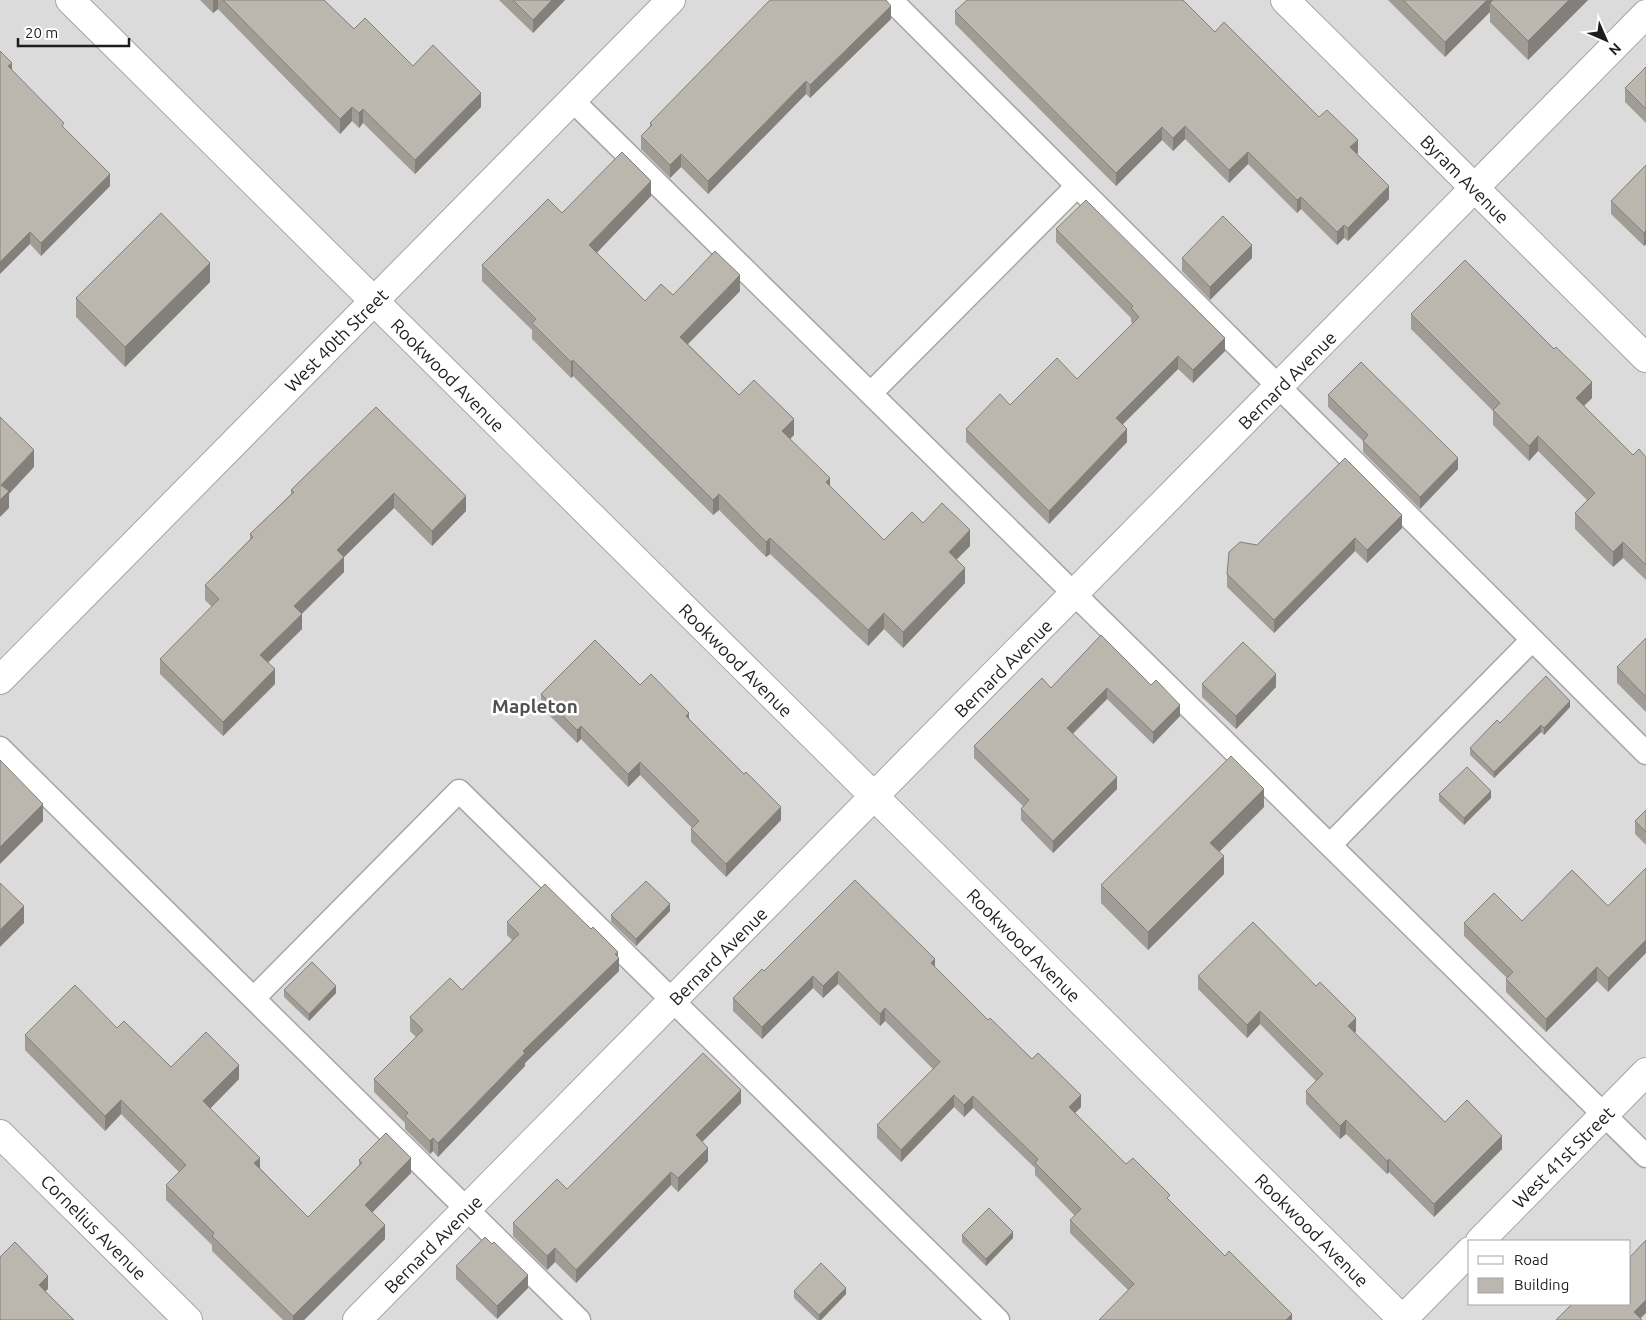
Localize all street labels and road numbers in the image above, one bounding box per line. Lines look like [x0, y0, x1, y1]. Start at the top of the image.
street label: Byram Avenue [1417, 131, 1513, 227]
street label: West 40th Street [280, 284, 392, 396]
street label: Rookwood Avenue [387, 314, 509, 436]
street label: Bernard Avenue [1234, 327, 1340, 433]
street label: Rookwood Avenue [675, 599, 797, 721]
street label: Bernard Avenue [950, 615, 1056, 721]
street label: Rookwood Avenue [963, 884, 1085, 1006]
street label: Bernard Avenue [665, 903, 771, 1009]
street label: West 41st Street [1508, 1102, 1618, 1212]
street label: Rookwood Avenue [1251, 1169, 1373, 1291]
street label: Cornelius Avenue [37, 1170, 151, 1284]
street label: Bernard Avenue [380, 1191, 486, 1297]

